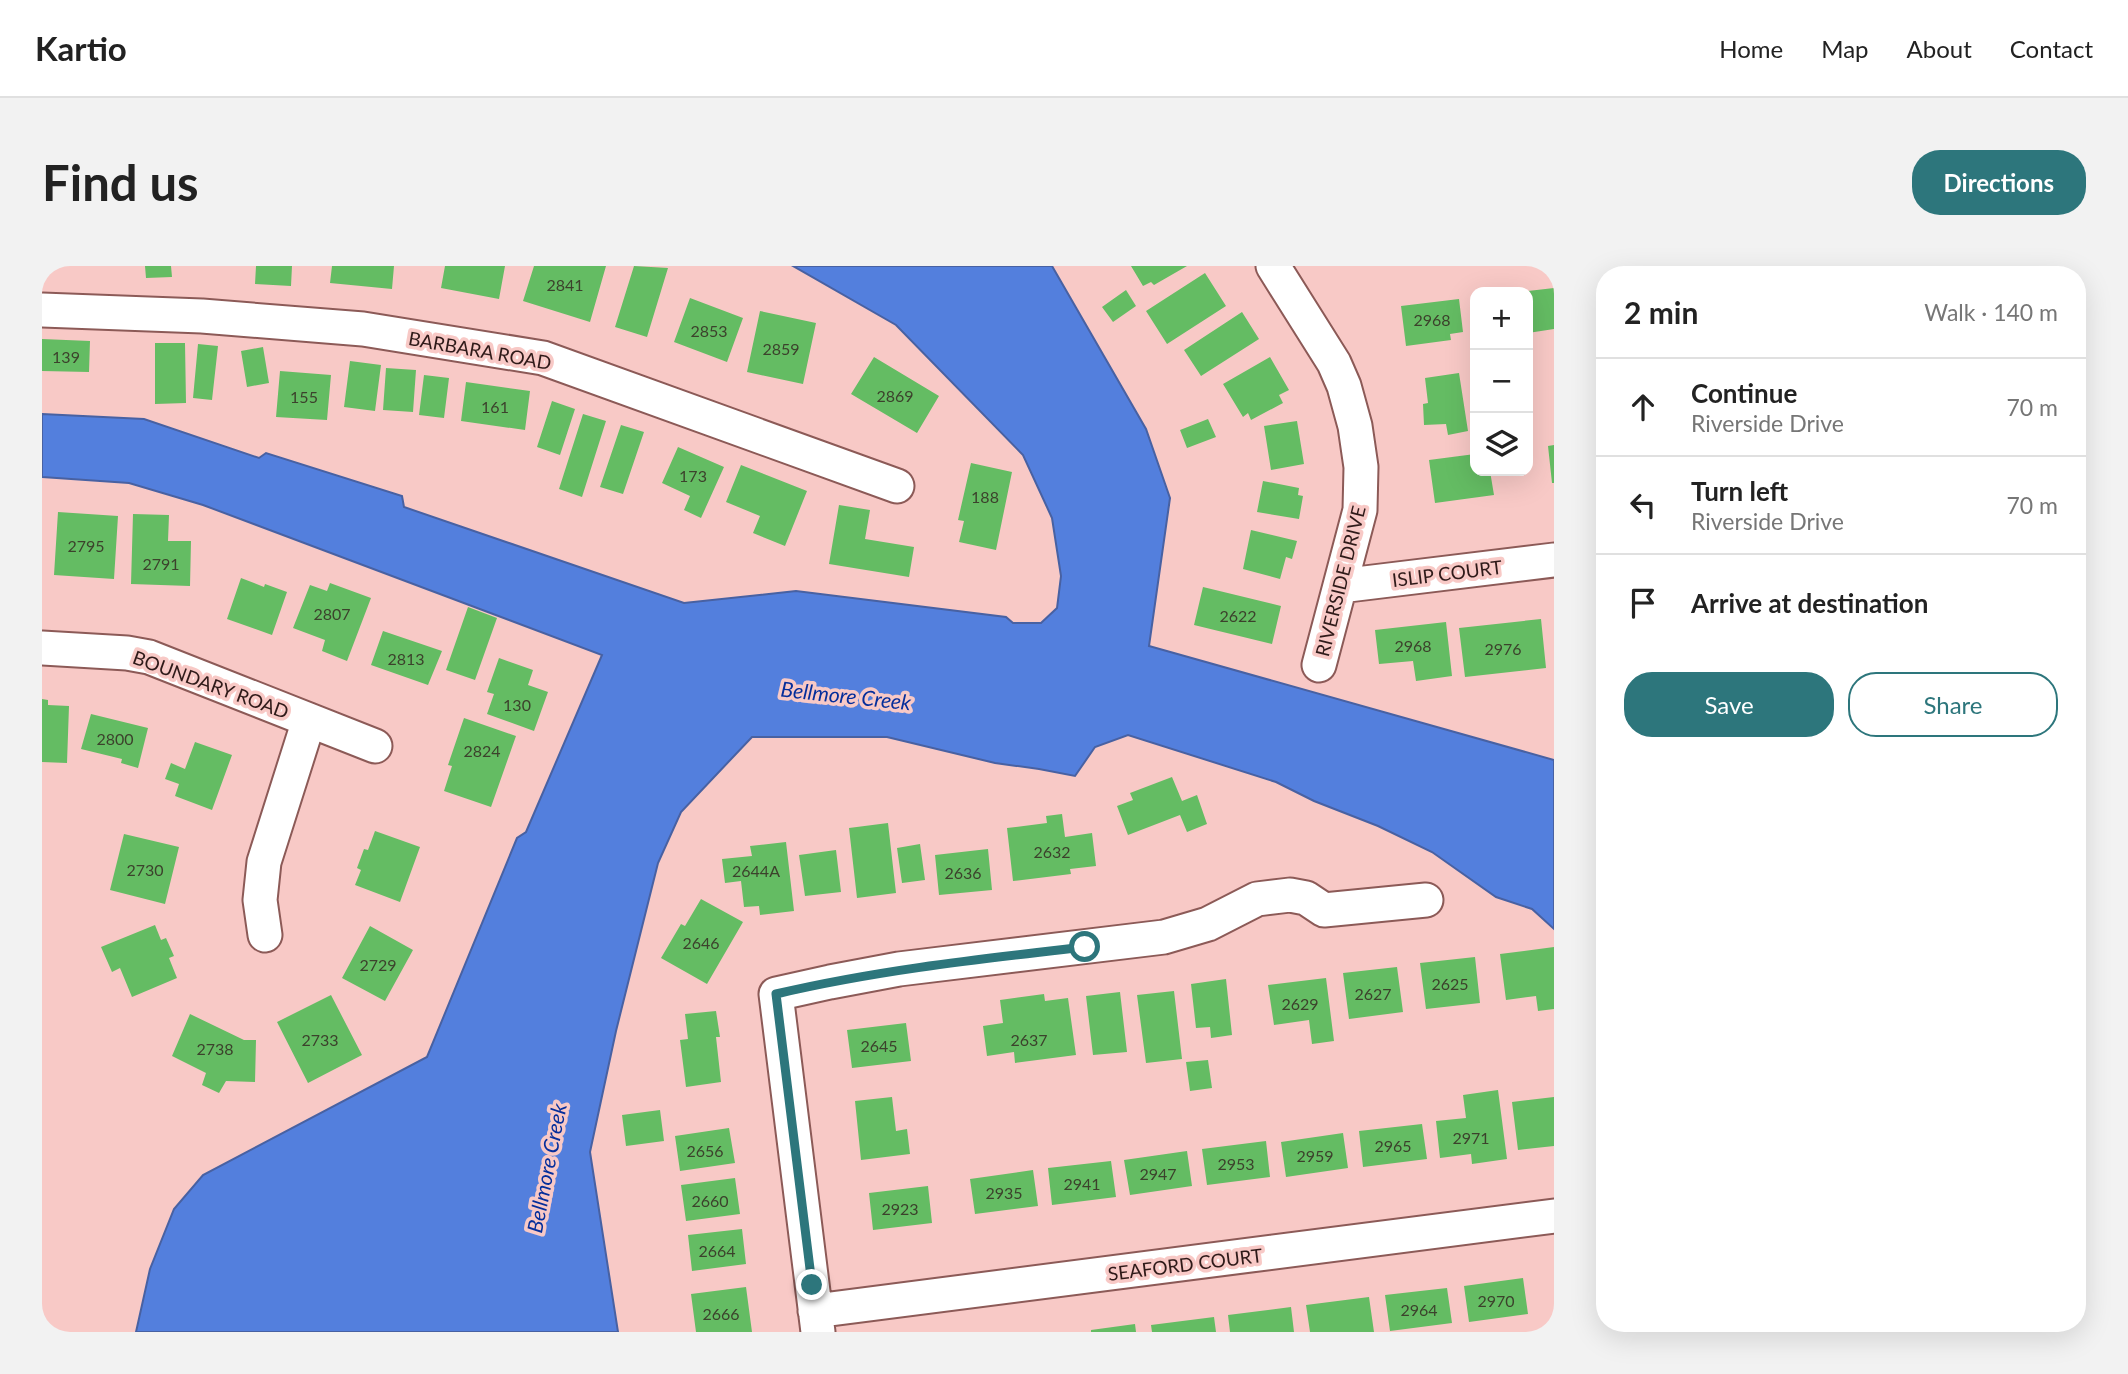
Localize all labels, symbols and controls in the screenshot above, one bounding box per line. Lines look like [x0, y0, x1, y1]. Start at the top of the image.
text: Kartio [35, 28, 127, 68]
text: Home [1719, 34, 1783, 63]
text: Map [1821, 34, 1869, 63]
text: About [1907, 34, 1972, 63]
text: Contact [2010, 34, 2093, 63]
button: Directions [1912, 150, 2086, 215]
text: Find us [42, 153, 199, 211]
house number: 2841 [546, 275, 584, 294]
map controls [1470, 287, 1533, 476]
button: + [1470, 287, 1533, 350]
text: 2 min [1624, 294, 1698, 330]
text: Walk · 140 m [1924, 298, 2058, 326]
house number: 2968 [1413, 310, 1451, 329]
house number: 2853 [690, 321, 728, 340]
street label: BARBARA ROAD [407, 326, 553, 374]
house number: 2859 [762, 339, 800, 358]
house number: 139 [52, 347, 80, 366]
button: − [1470, 350, 1533, 413]
text: Continue [1691, 377, 1797, 409]
house number: 2869 [876, 386, 914, 405]
house number: 155 [290, 387, 318, 406]
icon: ahead [1624, 388, 1662, 426]
text: 70 m [2007, 393, 2058, 421]
house number: 161 [481, 397, 509, 416]
text: Riverside Drive [1691, 409, 1844, 437]
button: layers [1470, 413, 1533, 476]
house number: 173 [679, 466, 707, 485]
text: Turn left [1691, 475, 1788, 507]
icon: left [1624, 486, 1662, 524]
house number: 188 [971, 487, 999, 506]
text: 70 m [2007, 491, 2058, 519]
street label: RIVERSIDE DRIVE [1310, 503, 1370, 659]
text: Riverside Drive [1691, 507, 1844, 535]
house number: 2795 [67, 536, 105, 555]
house number: 2791 [142, 554, 180, 573]
street label: ISLIP COURT [1391, 555, 1503, 591]
icon: arrive [1624, 584, 1662, 622]
text: Arrive at destination [1691, 587, 1928, 619]
house number: 2807 [313, 604, 351, 623]
house number: 2622 [1219, 606, 1257, 625]
house number: 2968 [1394, 636, 1432, 655]
house number: 2976 [1484, 639, 1522, 658]
street label: BOUNDARY ROAD [130, 645, 292, 723]
house number: 2813 [387, 649, 425, 668]
button: Save [1624, 672, 1834, 737]
button: Share [1848, 672, 2058, 737]
water label: Bellmore Creek [780, 676, 913, 714]
house number: 130 [503, 695, 531, 714]
house number: 2800 [96, 729, 134, 748]
house number: 2824 [463, 741, 501, 760]
house number: 2632 [1033, 842, 1071, 861]
house number: 2730 [126, 860, 164, 879]
house number: 2644A [732, 861, 780, 880]
house number: 2636 [944, 863, 982, 882]
route start [1069, 931, 1100, 962]
house number: 2646 [682, 933, 720, 952]
house number: 2729 [359, 955, 397, 974]
house number: 2625 [1431, 974, 1469, 993]
house number: 2627 [1354, 984, 1392, 1003]
house number: 2629 [1281, 994, 1319, 1013]
house number: 2733 [301, 1030, 339, 1049]
house number: 2637 [1010, 1030, 1048, 1049]
house number: 2645 [860, 1036, 898, 1055]
house number: 2738 [196, 1039, 234, 1058]
water label: Bellmore Creek [521, 1100, 571, 1235]
house number: 2971 [1452, 1128, 1490, 1147]
house number: 2965 [1374, 1136, 1412, 1155]
house number: 2656 [686, 1141, 724, 1160]
house number: 2959 [1296, 1146, 1334, 1165]
house number: 2953 [1217, 1154, 1255, 1173]
house number: 2947 [1139, 1164, 1177, 1183]
house number: 2941 [1063, 1174, 1101, 1193]
house number: 2935 [985, 1183, 1023, 1202]
house number: 2660 [691, 1191, 729, 1210]
house number: 2923 [881, 1199, 919, 1218]
house number: 2664 [698, 1241, 736, 1260]
street label: SEAFORD COURT [1106, 1243, 1264, 1285]
route end [796, 1269, 827, 1300]
house number: 2970 [1477, 1291, 1515, 1310]
house number: 2964 [1400, 1300, 1438, 1319]
house number: 2666 [702, 1304, 740, 1323]

